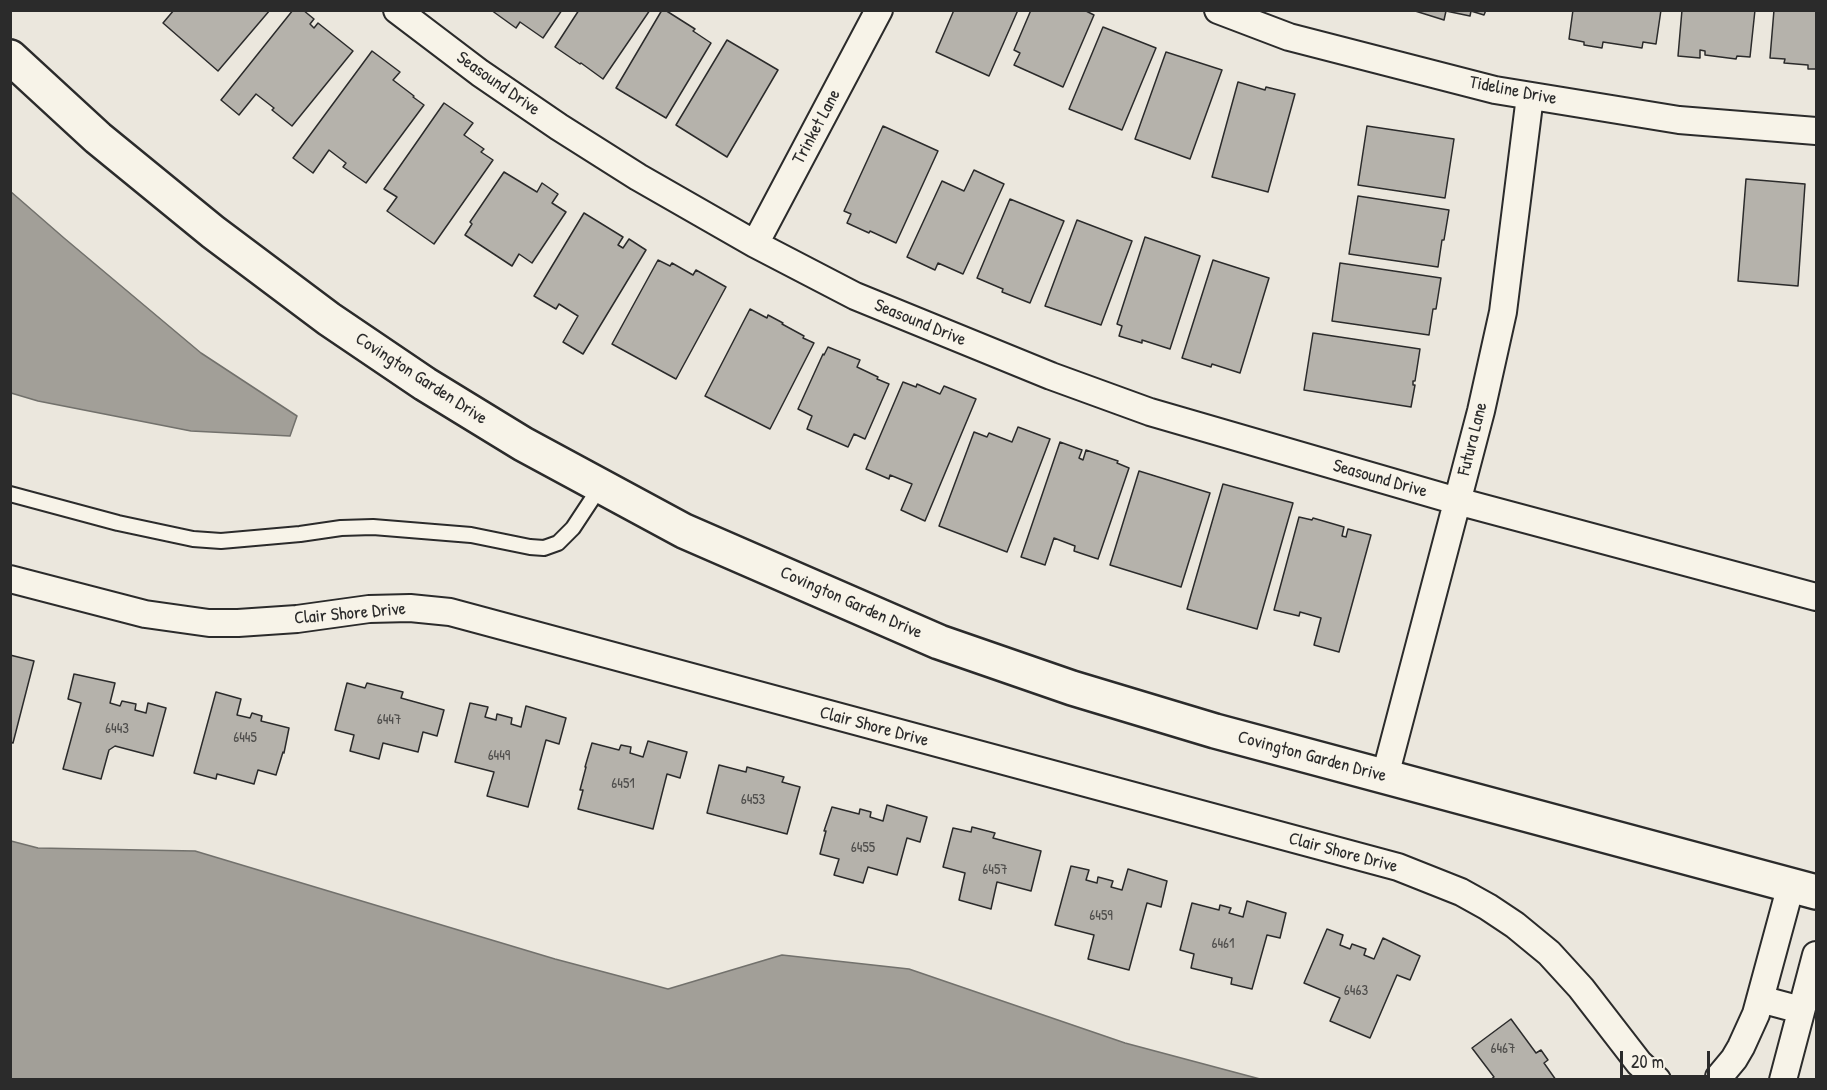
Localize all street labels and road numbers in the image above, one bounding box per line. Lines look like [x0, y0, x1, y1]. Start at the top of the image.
street label: Seasound Drive [452, 47, 544, 121]
street label: Tideline Drive [1467, 72, 1559, 110]
street label: Trinket Lane [788, 86, 846, 168]
street label: Seasound Drive [871, 295, 969, 351]
street label: Covington Garden Drive [351, 328, 491, 430]
street label: Futura Lane [1454, 400, 1492, 478]
street label: Seasound Drive [1330, 455, 1430, 503]
street label: Covington Garden Drive [777, 562, 925, 644]
street label: Clair Shore Drive [293, 598, 407, 630]
street label: Clair Shore Drive [817, 702, 931, 752]
street label: Covington Garden Drive [1235, 727, 1389, 787]
street label: Clair Shore Drive [1286, 828, 1400, 878]

